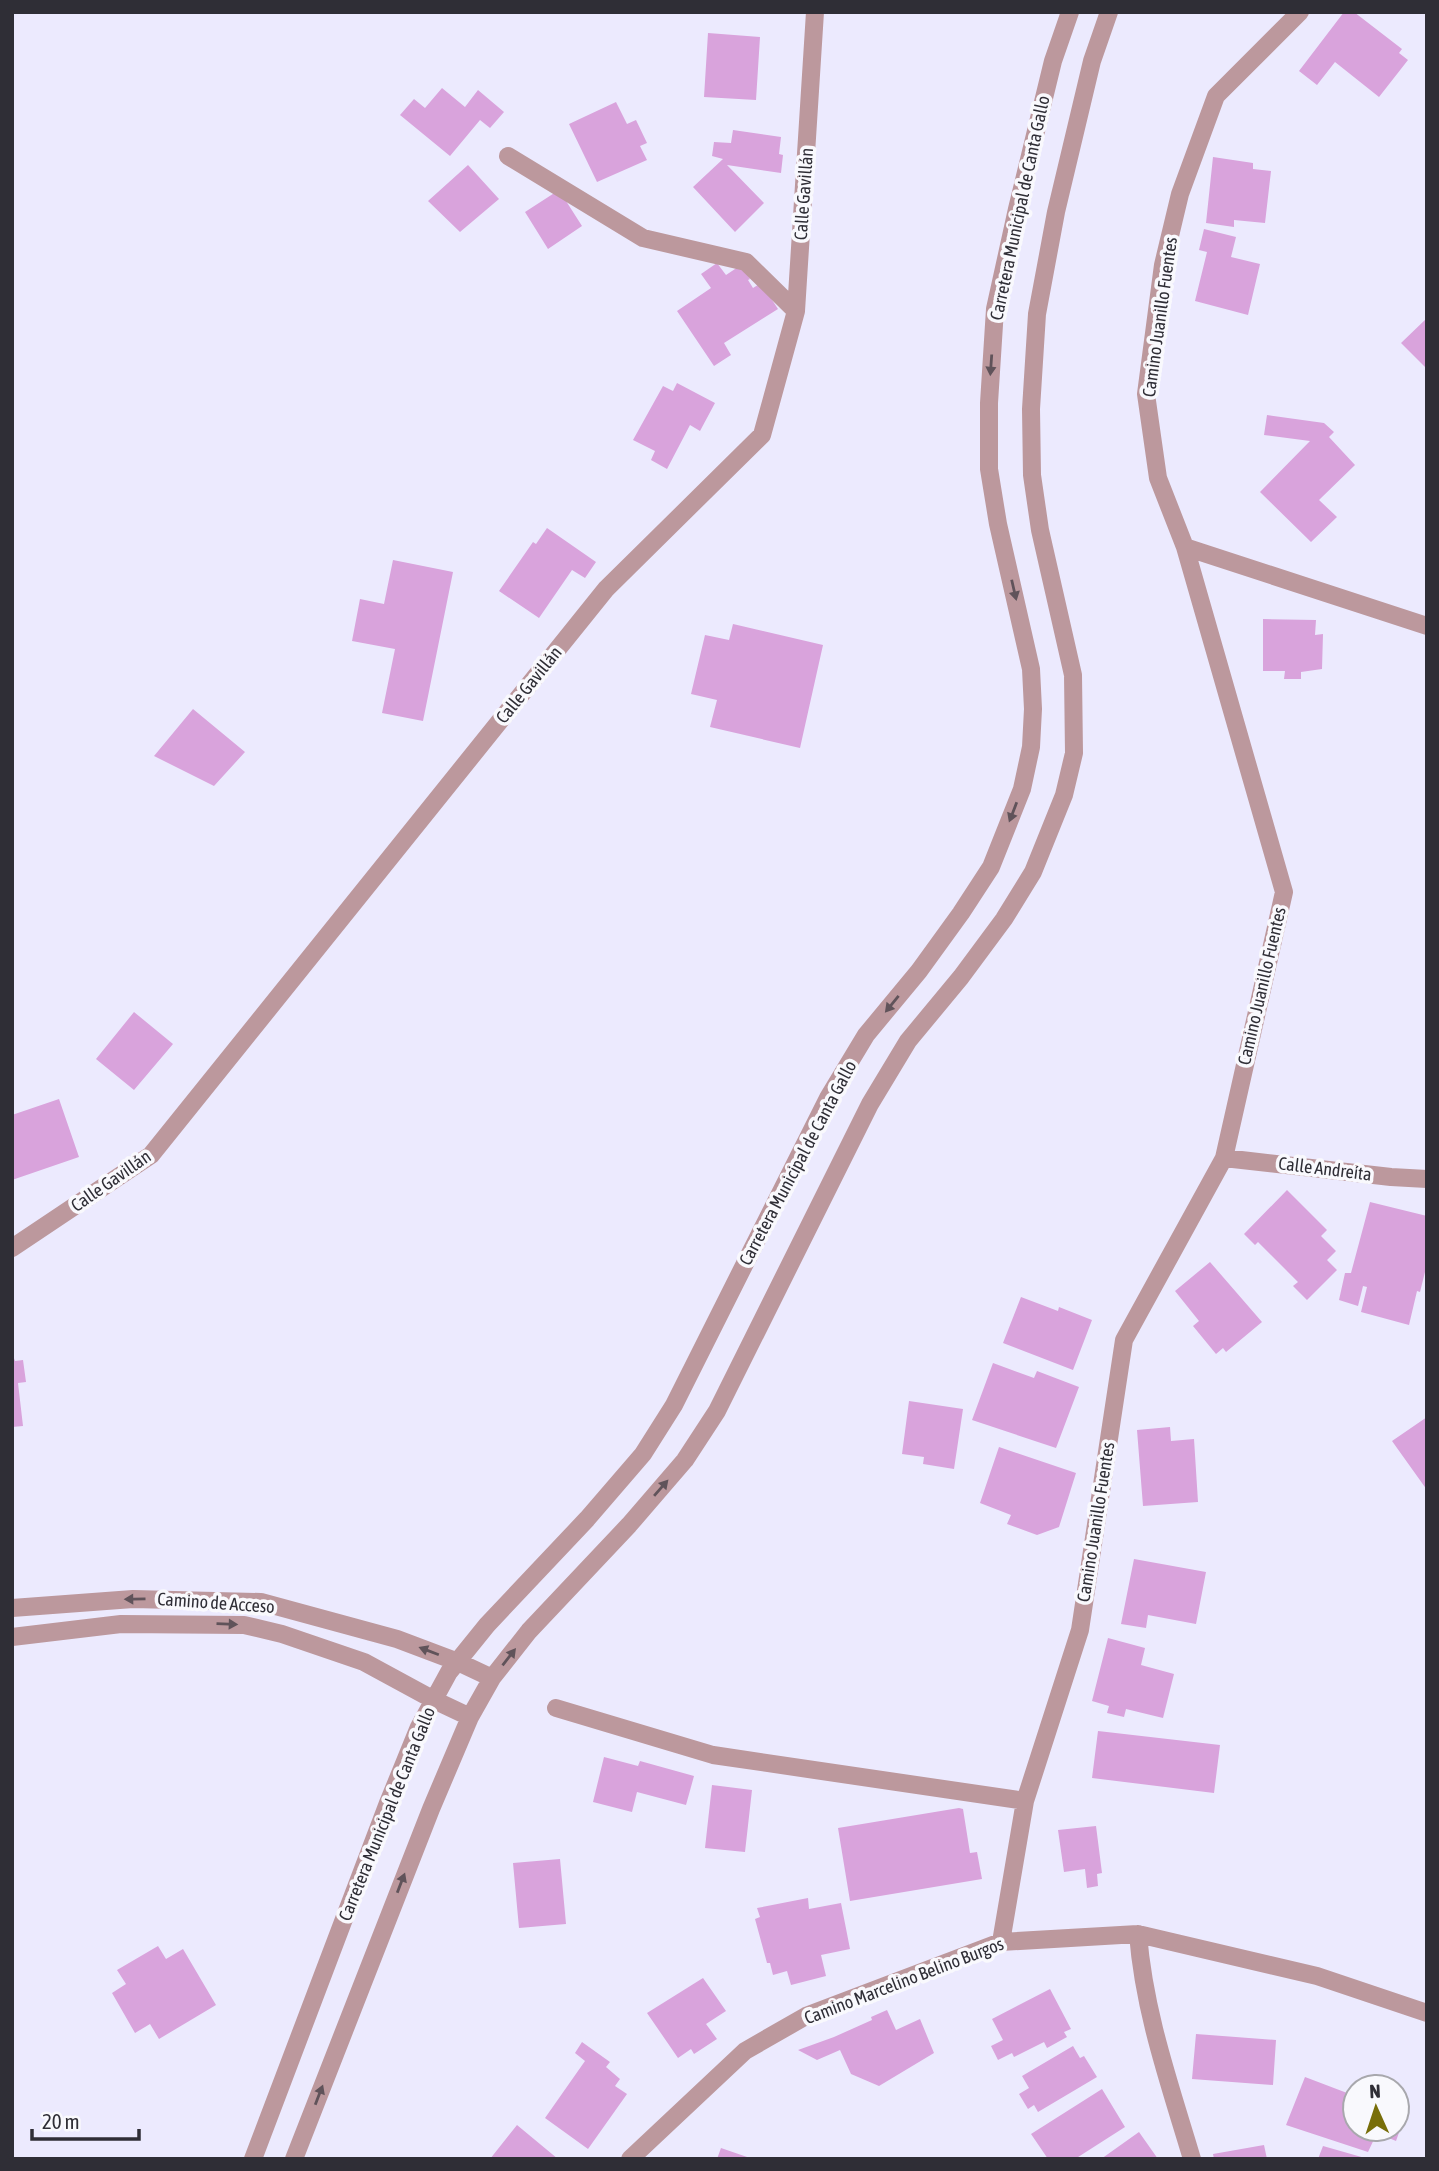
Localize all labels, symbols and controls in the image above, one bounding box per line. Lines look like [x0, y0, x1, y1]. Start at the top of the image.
street label: Carretera Municipal de Canta Gallo [985, 94, 1054, 322]
street label: Calle Gavillán [790, 147, 817, 241]
street label: Camino Juanillo Fuentes [1138, 236, 1181, 398]
one-way arrow [985, 354, 996, 376]
one-way arrow [1009, 579, 1020, 601]
street label: Calle Gavillán [491, 642, 566, 727]
one-way arrow [1008, 802, 1019, 823]
street label: Camino Juanillo Fuentes [1233, 905, 1290, 1067]
one-way arrow [885, 994, 900, 1012]
street label: Carretera Municipal de Canta Gallo [735, 1057, 861, 1269]
street label: Calle Gavillán [67, 1145, 155, 1216]
street label: Calle Andreíta [1277, 1152, 1373, 1185]
street label: Camino Juanillo Fuentes [1073, 1441, 1119, 1603]
one-way arrow [653, 1479, 669, 1497]
street label: Camino de Acceso [157, 1588, 275, 1617]
one-way arrow [124, 1593, 146, 1605]
one-way arrow [216, 1619, 238, 1630]
one-way arrow [419, 1645, 440, 1656]
one-way arrow [501, 1648, 516, 1665]
street label: Carretera Municipal de Canta Gallo [334, 1704, 439, 1924]
one-way arrow [396, 1873, 407, 1894]
street label: Camino Marcelino Belino Burgos [801, 1933, 1006, 2028]
north arrow [1341, 2073, 1411, 2143]
text: N [1369, 2080, 1381, 2102]
one-way arrow [313, 2085, 324, 2106]
scale bar [32, 2098, 138, 2142]
text: 20 m [42, 2109, 80, 2133]

